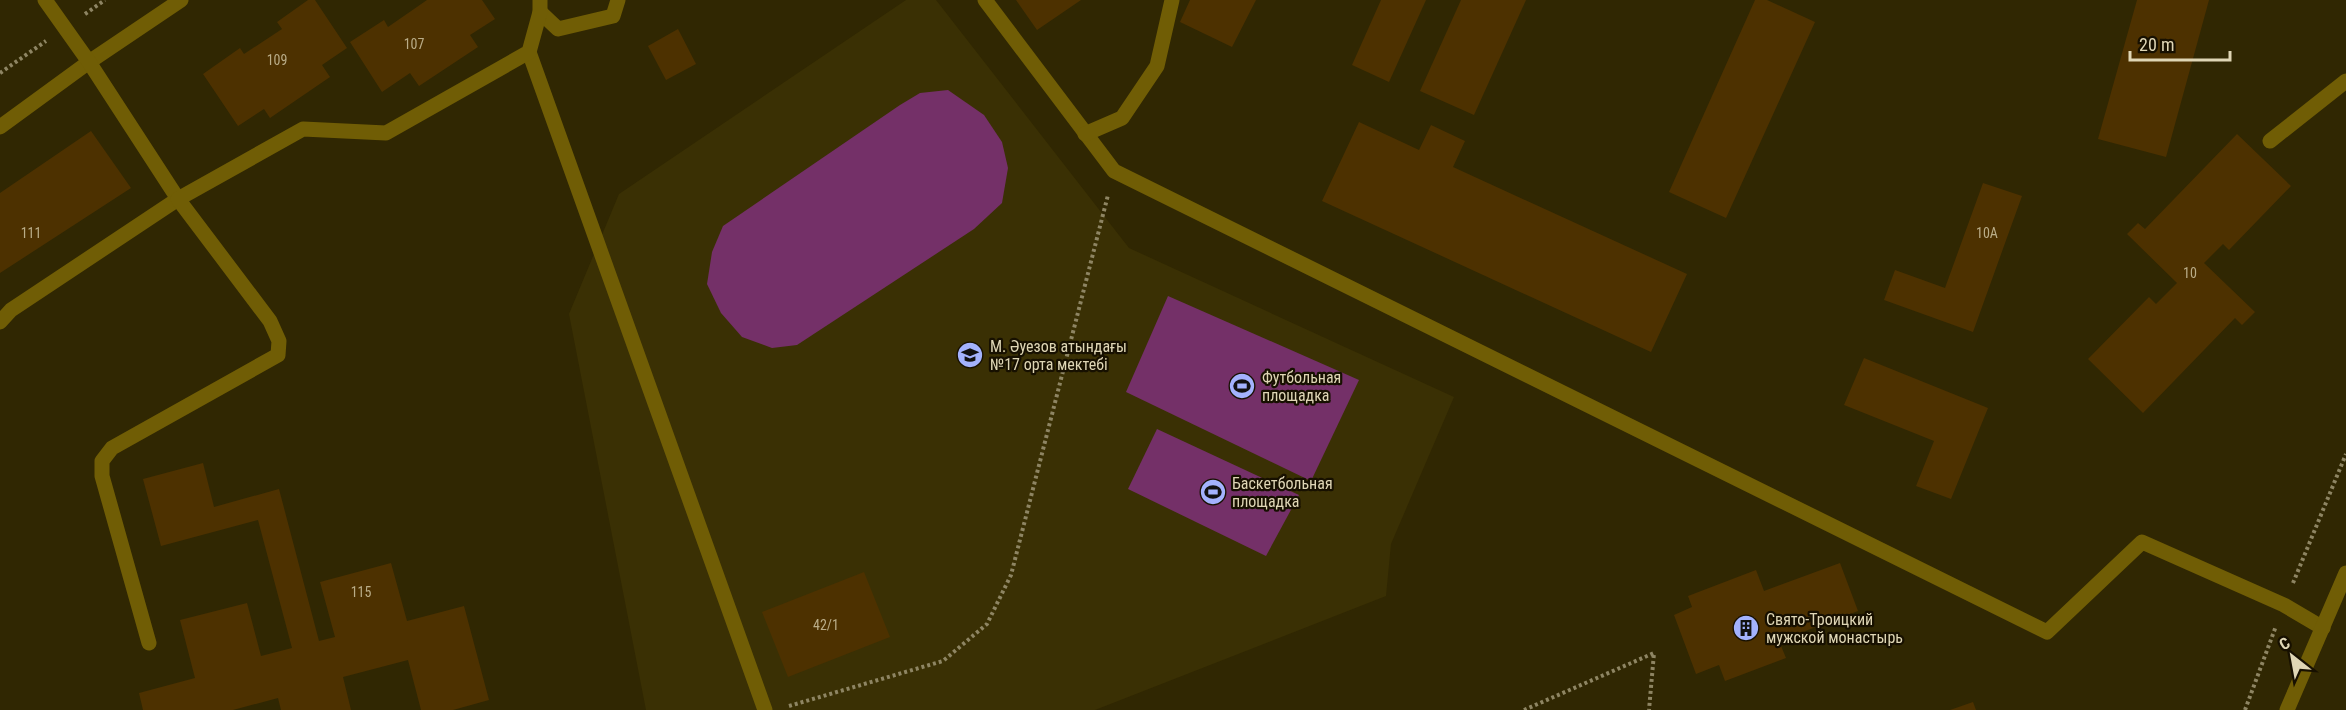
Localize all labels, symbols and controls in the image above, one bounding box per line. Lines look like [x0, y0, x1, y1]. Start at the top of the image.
scale bar [2130, 24, 2230, 62]
text: 20 m [2139, 34, 2174, 55]
house number: 107 [404, 36, 424, 52]
house number: 109 [267, 52, 287, 68]
house number: 111 [21, 225, 41, 241]
house number: 10А [1976, 225, 1998, 241]
house number: 10 [2183, 265, 2197, 281]
place label: М. Әуезов атындағы №17 орта мектебі [990, 337, 1127, 374]
school or university icon: М. Әуезов атындағы №17 орта мектебі [955, 340, 985, 370]
place label: Футбольная площадка [1262, 368, 1341, 405]
sports icon: Футбольная площадка [1227, 371, 1257, 401]
place label: Баскетбольная площадка [1232, 474, 1333, 511]
sports icon: Баскетбольная площадка [1198, 477, 1228, 507]
house number: 115 [351, 584, 371, 600]
place label: Свято-Троицкий мужской монастырь [1766, 610, 1903, 647]
building icon: Свято-Троицкий мужской монастырь [1731, 613, 1761, 643]
house number: 42/1 [813, 617, 839, 633]
north arrow [2262, 626, 2322, 686]
text: С [2276, 633, 2293, 654]

